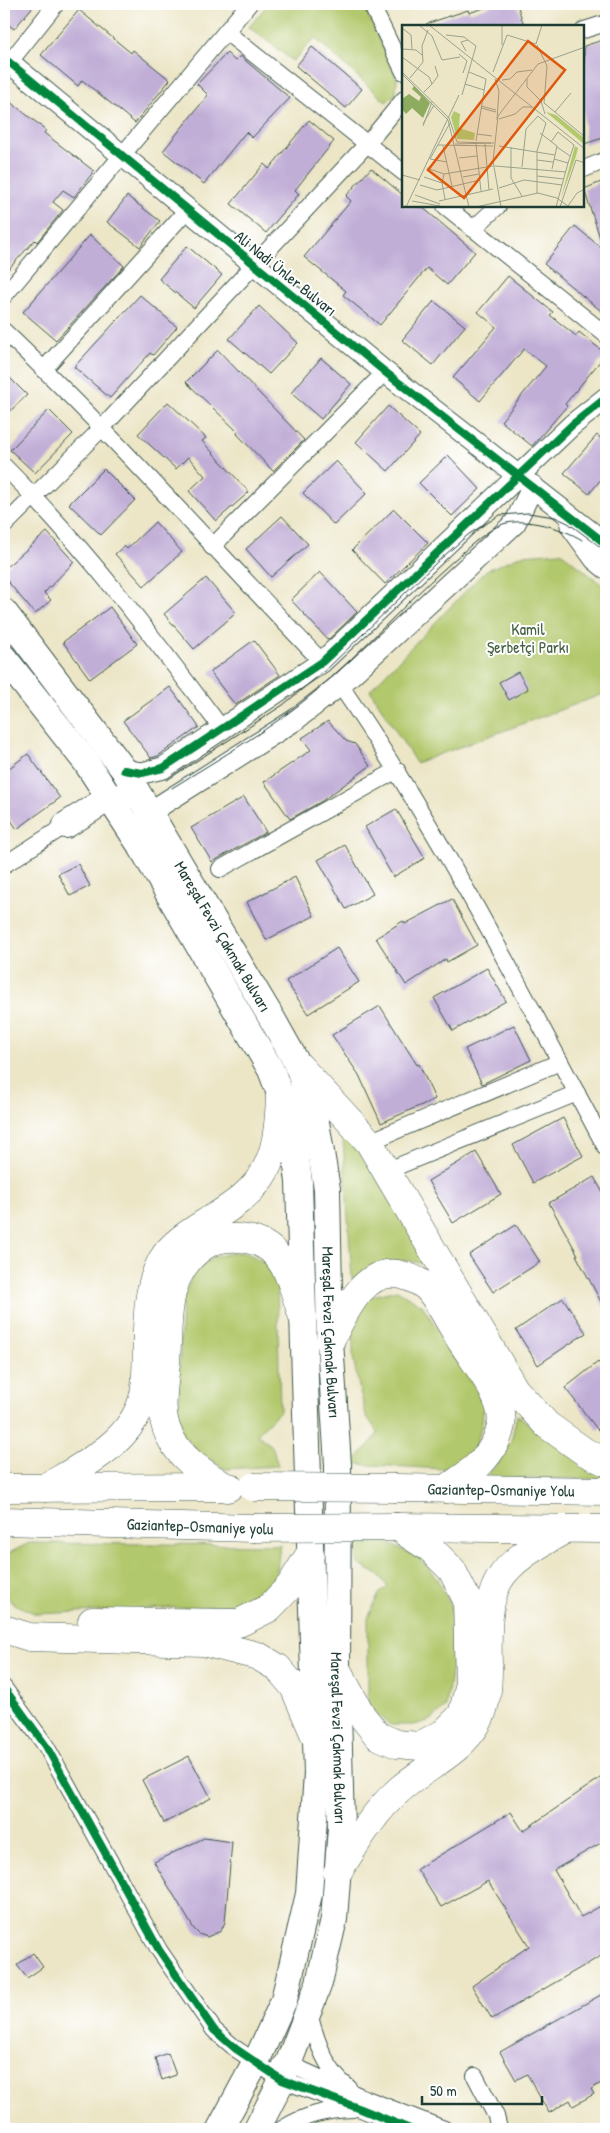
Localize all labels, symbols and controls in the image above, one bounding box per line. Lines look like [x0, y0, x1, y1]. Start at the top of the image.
inset map [402, 25, 585, 208]
street label: Ali Nadi Ünler Bulvarı [230, 225, 342, 321]
park label: Kamil Şerbetçi Parkı [487, 618, 569, 658]
street label: Mareşal Fevzi Çakmak Bulvarı [170, 857, 277, 1016]
street label: Mareşal Fevzi Çakmak Bulvarı [317, 1246, 346, 1419]
street label: Gaziantep-Osmaniye Yolu [427, 1477, 575, 1502]
street label: Gaziantep-Osmaniye yolu [126, 1512, 274, 1540]
street label: Mareşal Fevzi Çakmak Bulvarı [326, 1652, 352, 1824]
scale bar [422, 2073, 542, 2105]
text: 50 m [430, 2080, 457, 2101]

